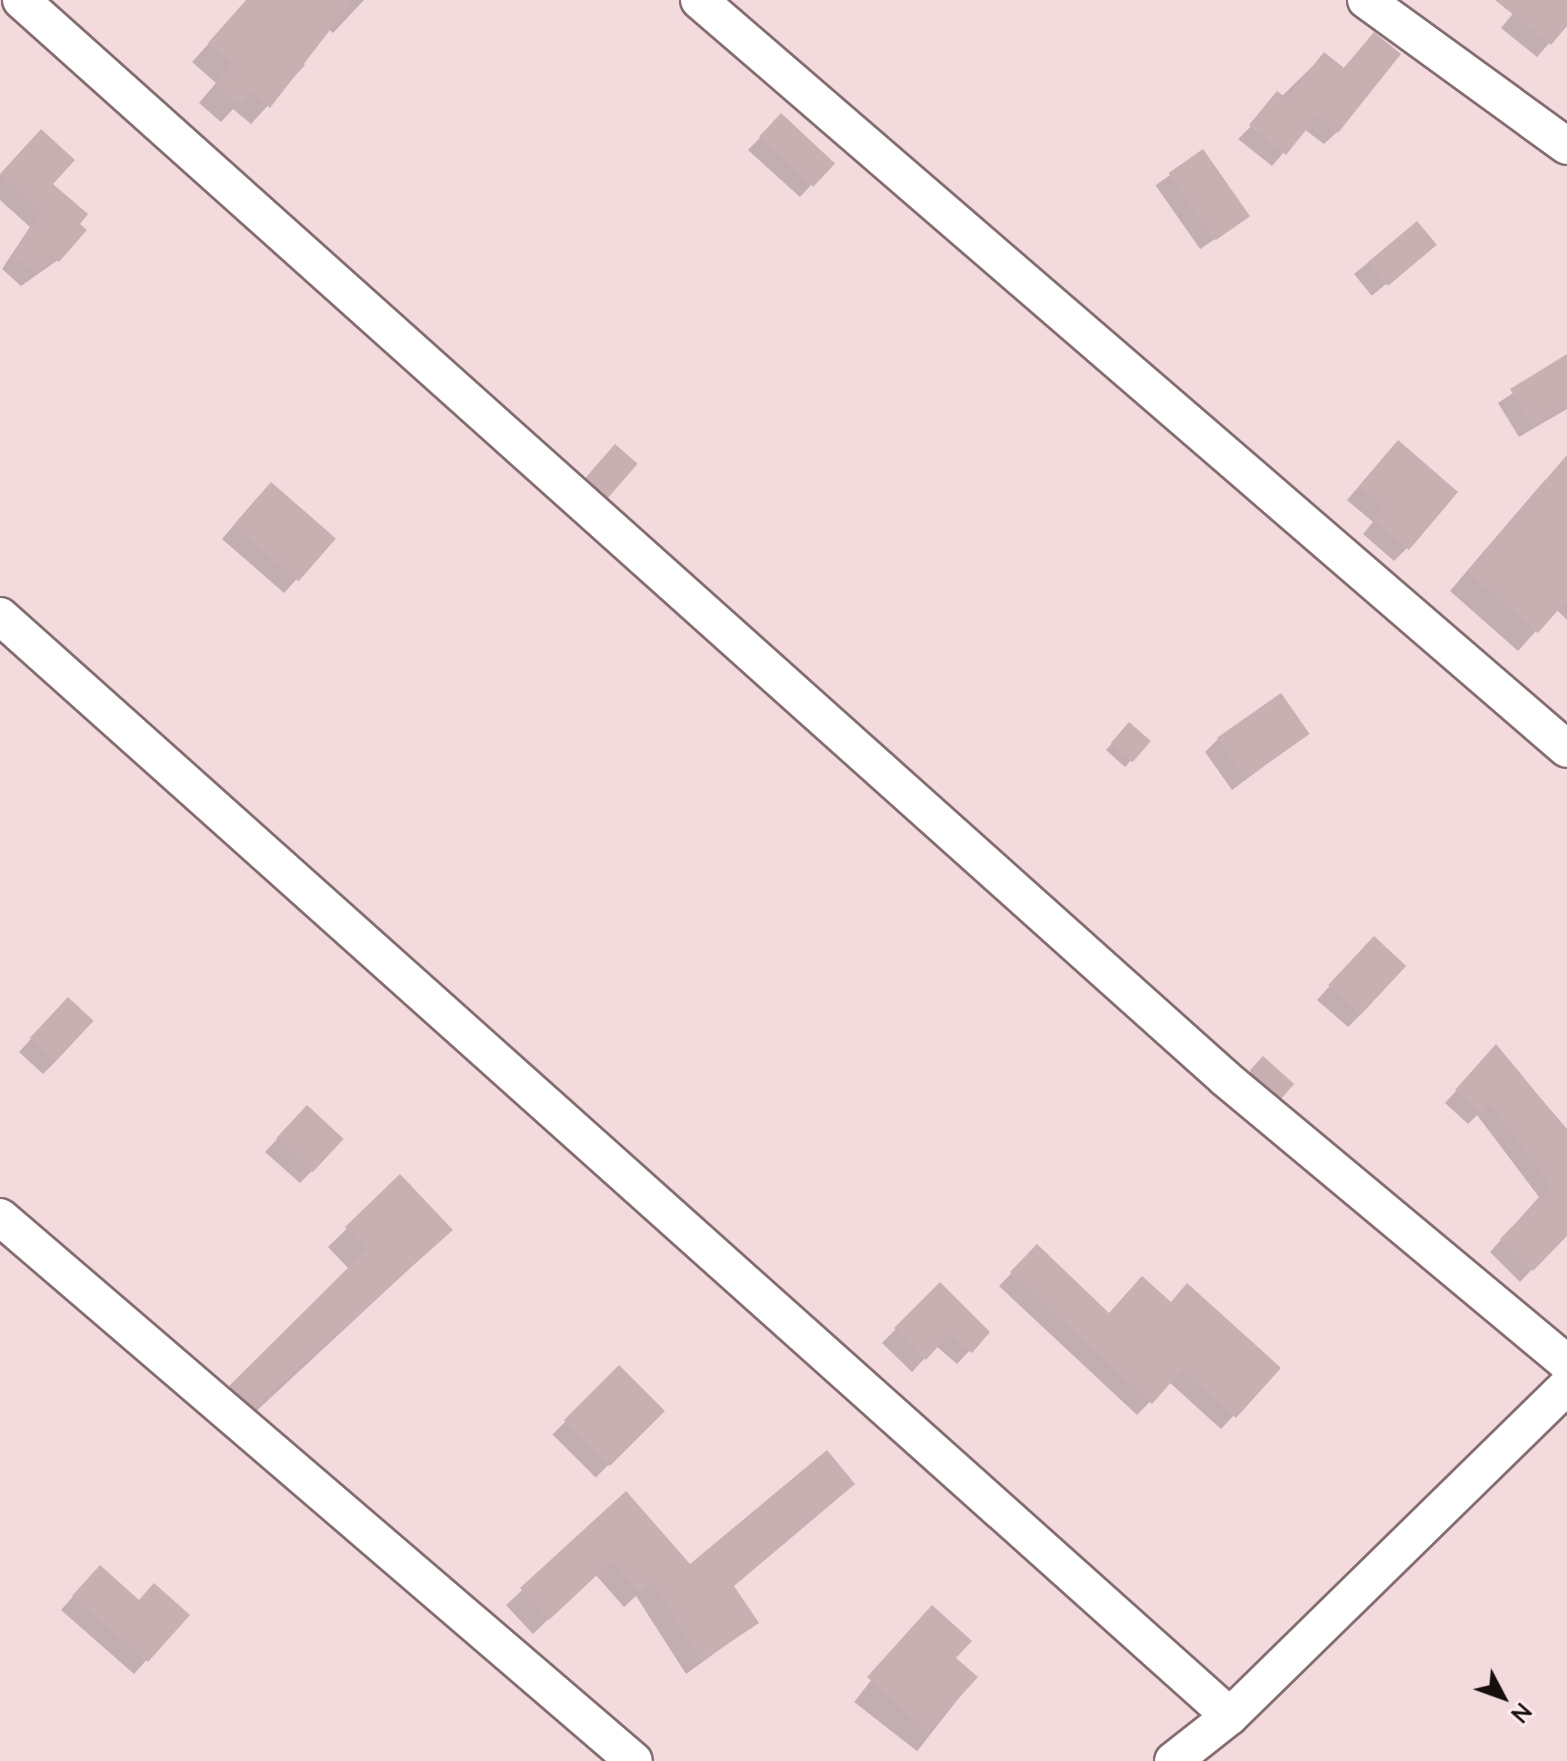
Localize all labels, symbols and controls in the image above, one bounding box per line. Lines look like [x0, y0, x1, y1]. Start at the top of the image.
north arrow [1463, 1657, 1543, 1737]
text: N [1506, 1698, 1537, 1728]

